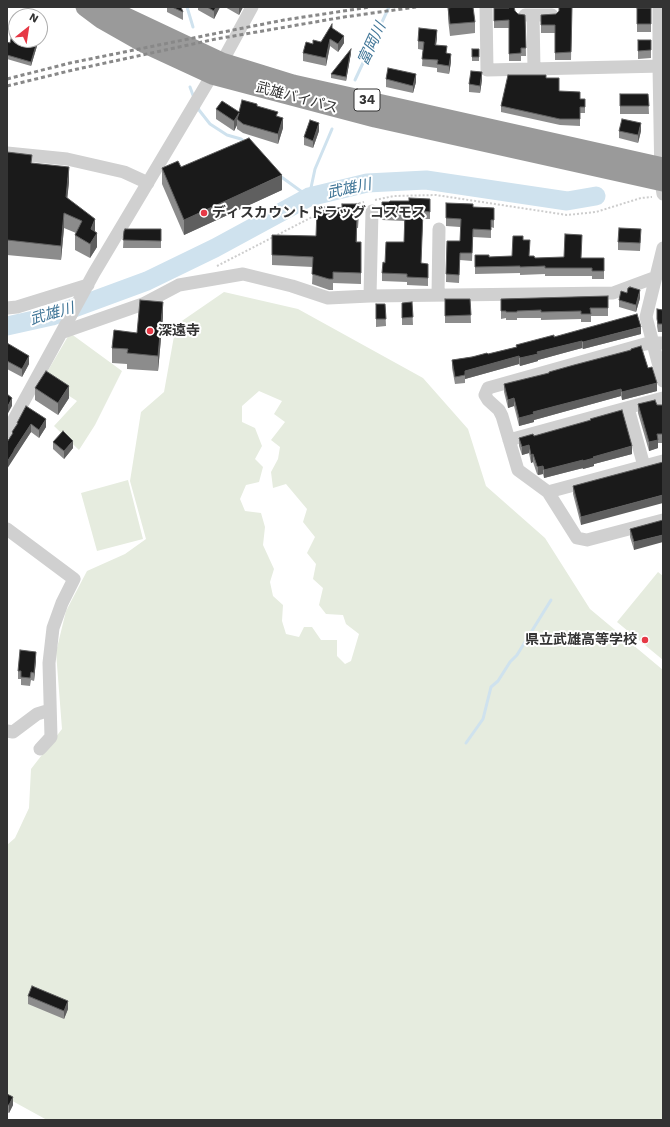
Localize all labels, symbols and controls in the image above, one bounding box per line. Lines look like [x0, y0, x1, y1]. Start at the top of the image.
north arrow [8, 8, 48, 48]
text: N [27, 10, 41, 26]
water label: 富岡川 [354, 20, 390, 68]
street label: 武雄バイパス [254, 79, 340, 117]
road number: 34 [354, 89, 380, 111]
water label: 武雄川 [325, 176, 373, 202]
place label: ディスカウントドラッグ コスモス [212, 205, 426, 221]
marker: ディスカウントドラッグ コスモス [199, 208, 209, 218]
water label: 武雄川 [28, 299, 76, 329]
place label: 深遠寺 [158, 323, 200, 339]
marker: 深遠寺 [145, 326, 155, 336]
place label: 県立武雄高等学校 [525, 632, 637, 648]
marker: 県立武雄高等学校 [640, 635, 650, 645]

